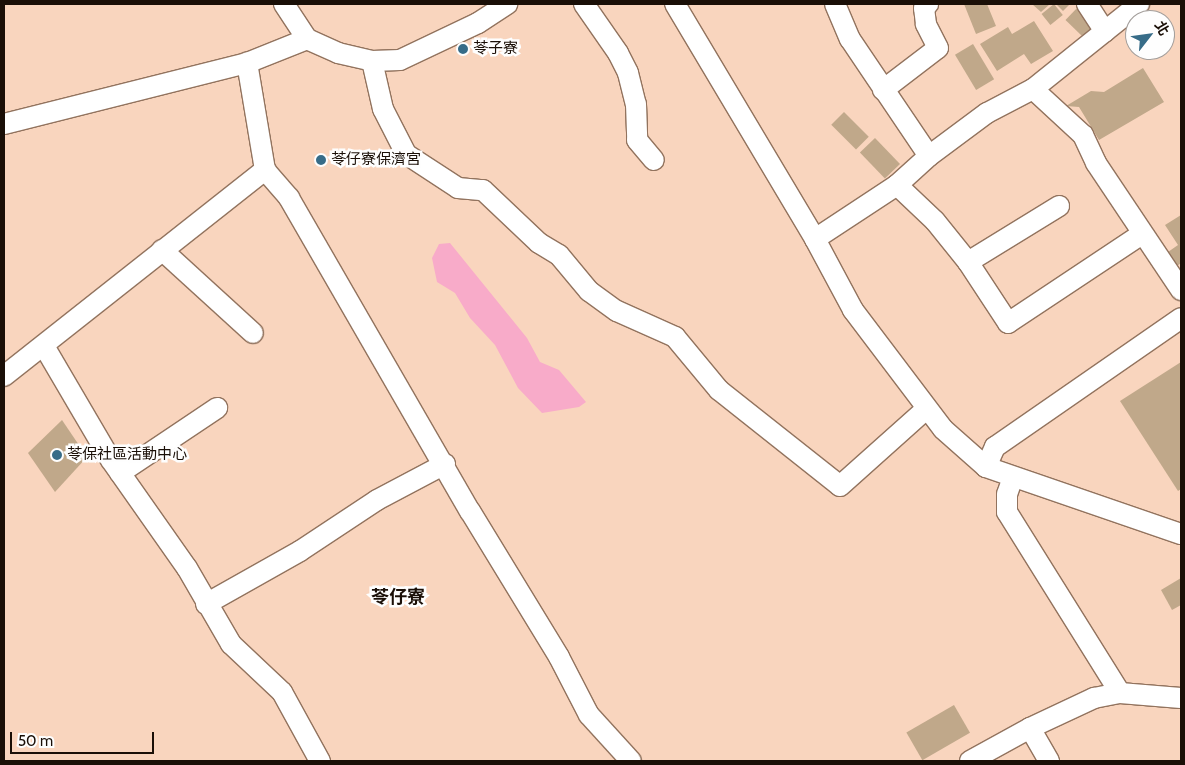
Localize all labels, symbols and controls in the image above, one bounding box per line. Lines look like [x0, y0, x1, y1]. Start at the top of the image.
north arrow [1125, 10, 1175, 60]
text: 北 [1151, 17, 1173, 39]
place label: 苓子寮 [473, 40, 518, 58]
marker: 苓子寮 [457, 43, 469, 55]
place label: 苓仔寮保濟宮 [331, 151, 421, 169]
marker: 苓仔寮保濟宮 [315, 154, 327, 166]
place label: 苓保社區活動中心 [67, 446, 187, 464]
marker: 苓保社區活動中心 [51, 449, 63, 461]
district label: 苓仔寮 [371, 586, 425, 608]
scale bar [12, 722, 156, 754]
text: 50 m [18, 732, 53, 750]

